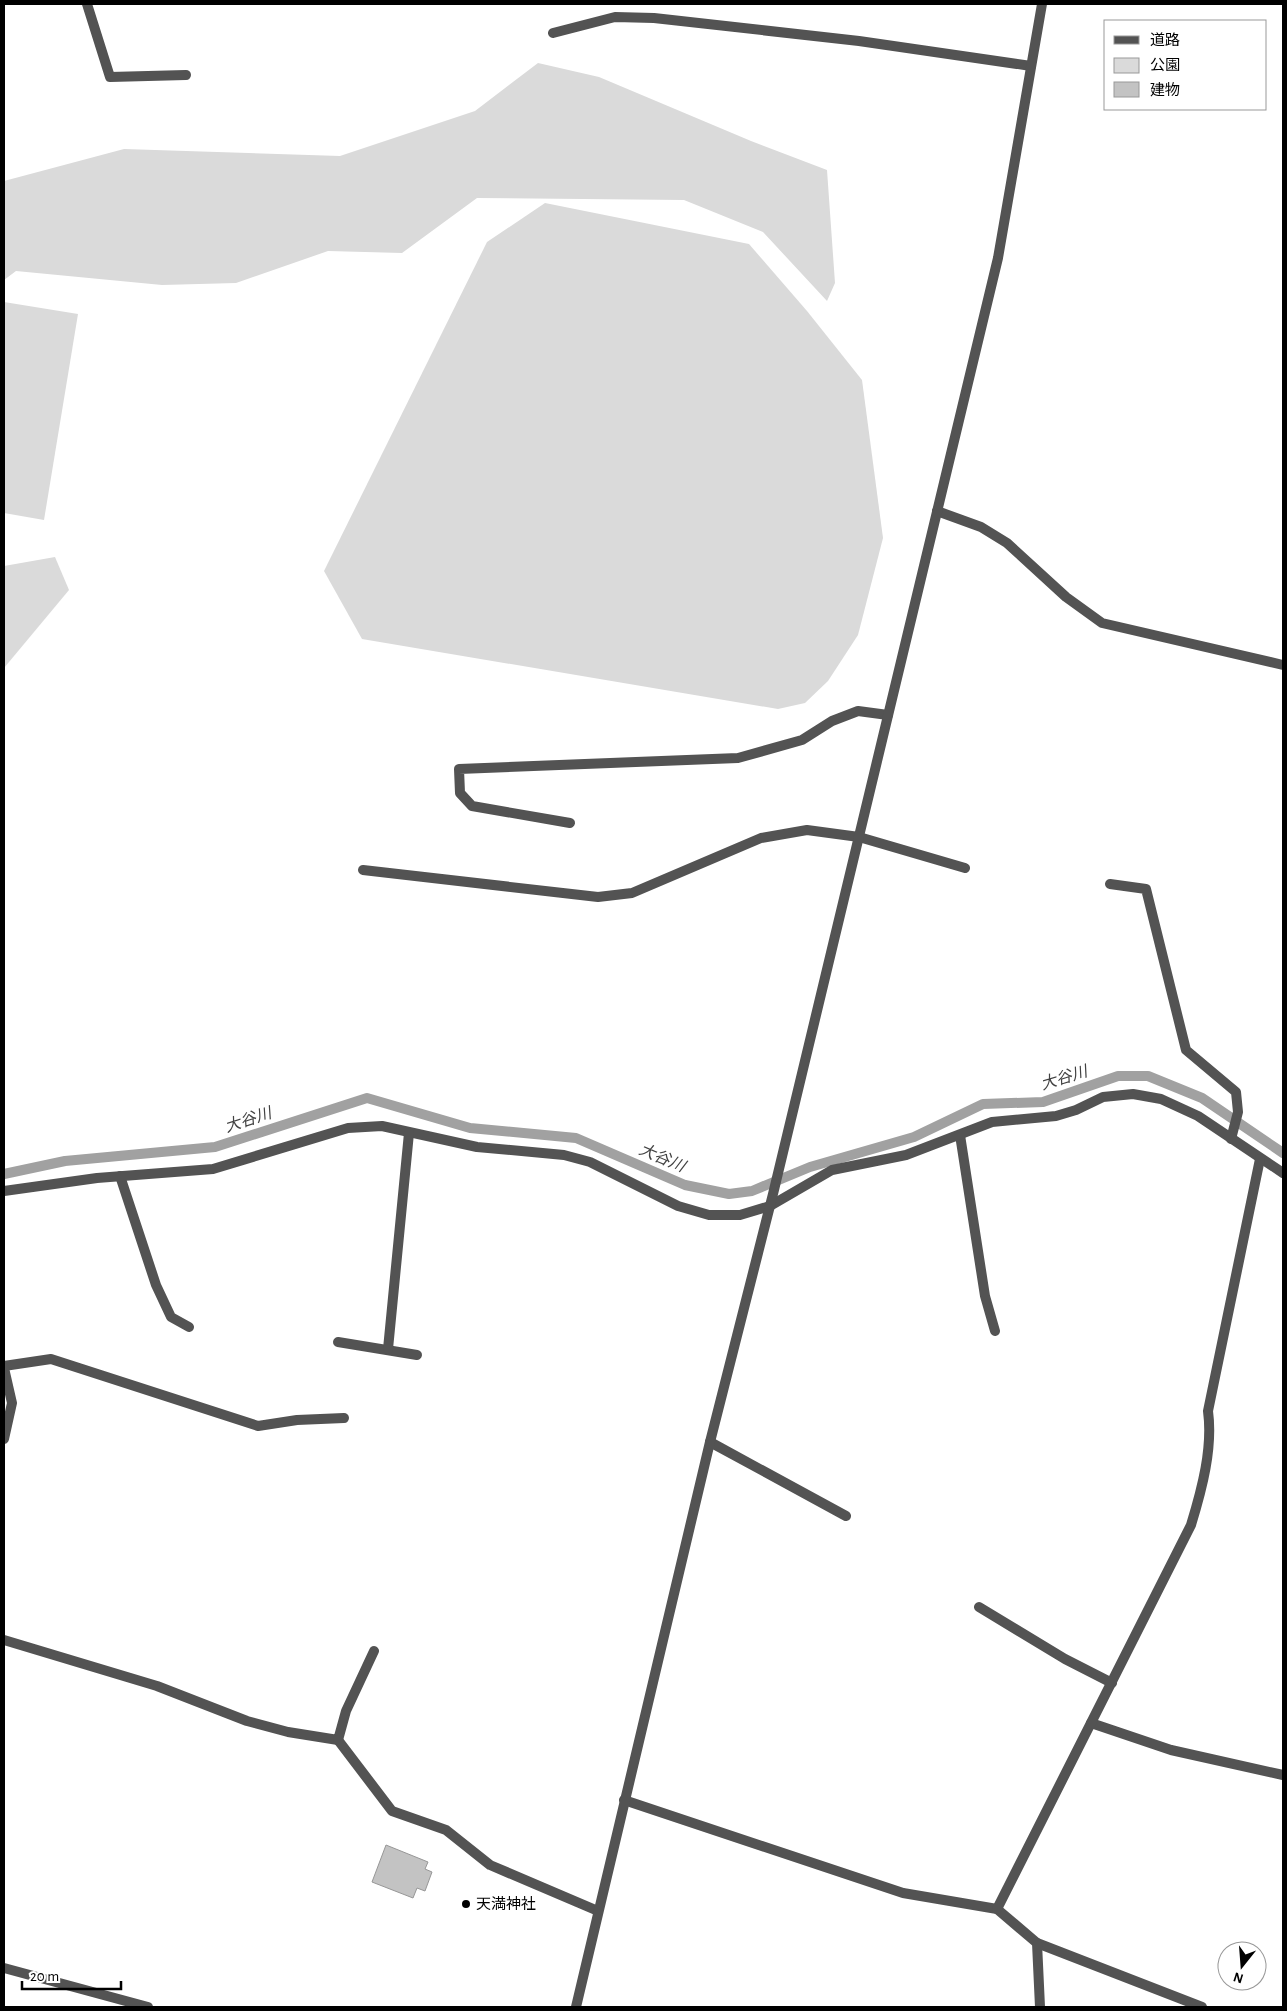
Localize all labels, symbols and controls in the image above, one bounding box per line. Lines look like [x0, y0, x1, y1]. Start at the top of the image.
legend [1104, 20, 1267, 110]
text: 道路 [1150, 32, 1180, 48]
text: 公園 [1150, 57, 1180, 73]
text: 建物 [1150, 82, 1180, 98]
water label: 大谷川 [1038, 1062, 1091, 1093]
water label: 大谷川 [222, 1103, 275, 1135]
water label: 大谷川 [637, 1140, 689, 1176]
place label: 天満神社 [476, 1896, 536, 1912]
marker: 天満神社 [460, 1898, 472, 1910]
north arrow [1217, 1941, 1267, 1991]
scale bar [22, 1958, 121, 1990]
text: 20 m [30, 1969, 59, 1984]
text: N [1232, 1969, 1245, 1986]

